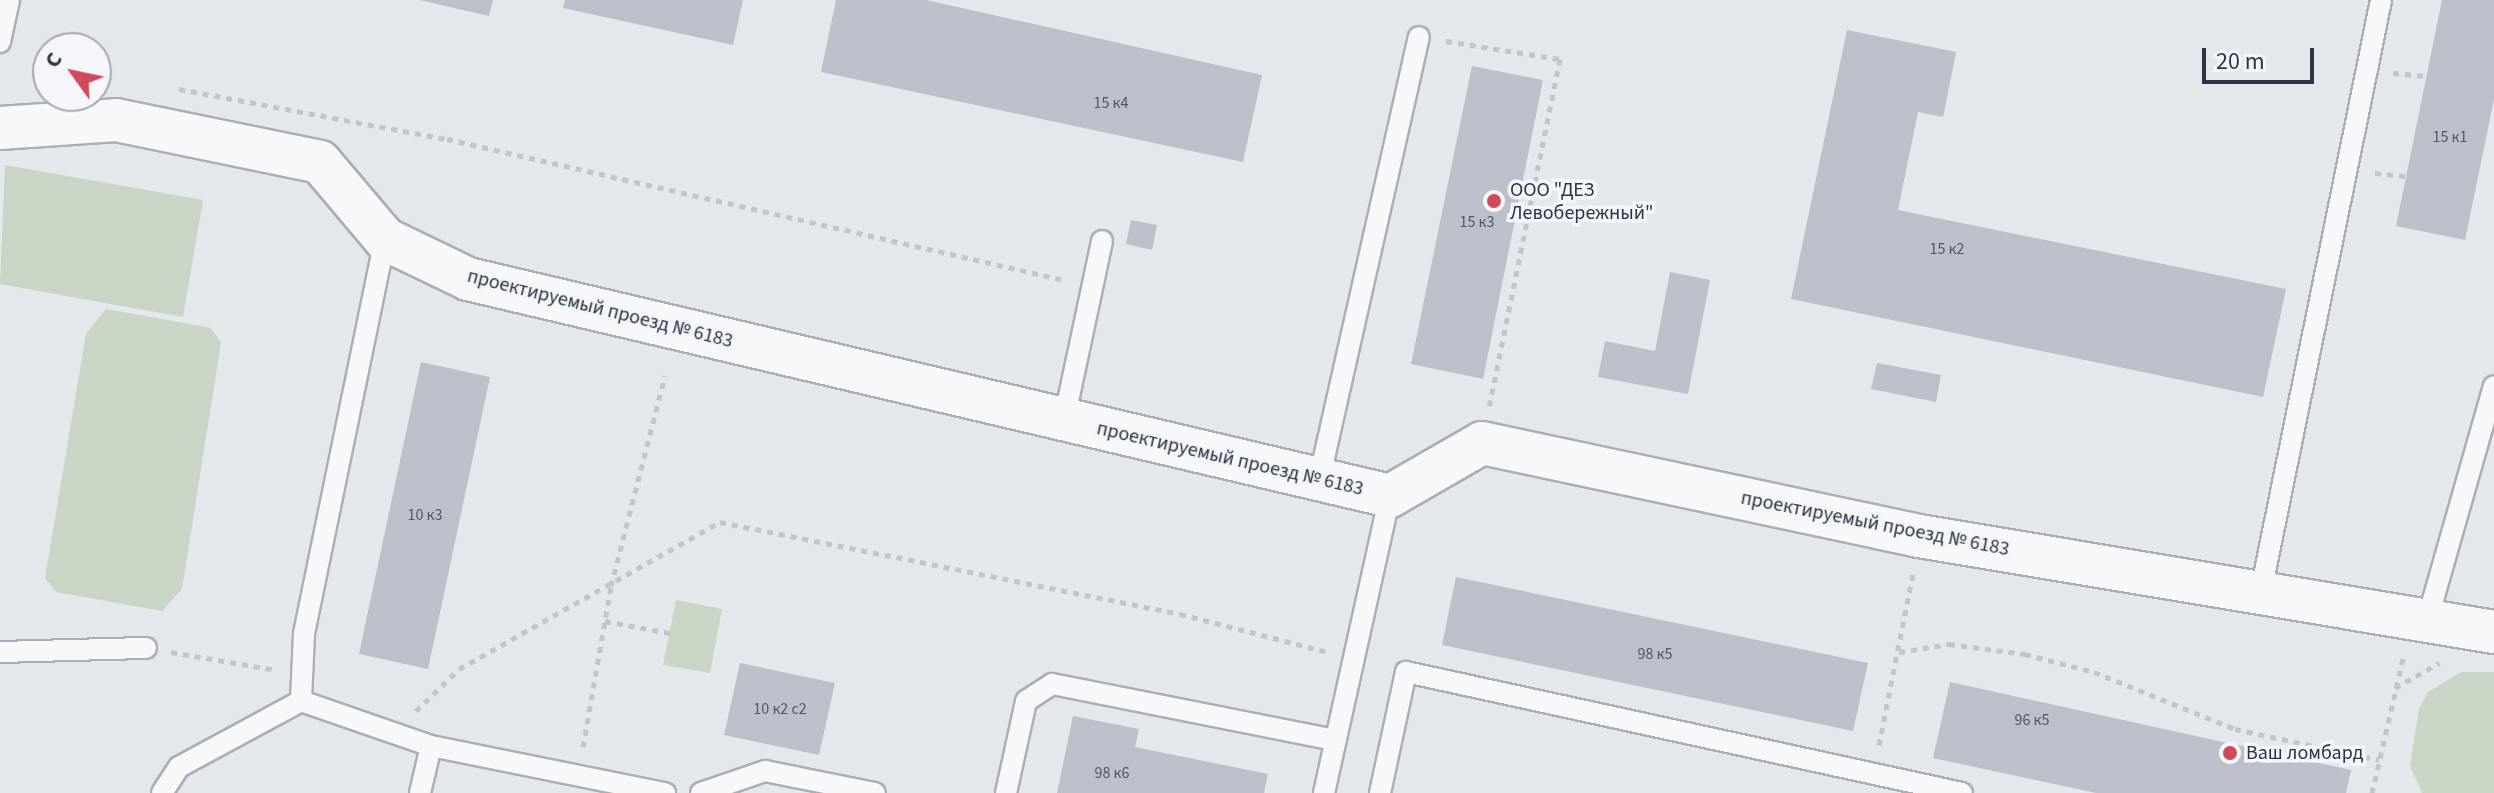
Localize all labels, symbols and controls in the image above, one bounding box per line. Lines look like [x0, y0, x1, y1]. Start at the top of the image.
north arrow [32, 32, 112, 112]
scale bar [2206, 32, 2318, 82]
text: 20 m [2216, 44, 2265, 79]
text: С [37, 46, 70, 74]
house number: 15 к4 [1094, 93, 1128, 113]
house number: 15 к1 [2433, 127, 2467, 147]
place label: ООО "ДЕЗ Левобережный" [1510, 178, 1654, 225]
marker: ООО "ДЕЗ Левобережный" [1485, 192, 1503, 210]
house number: 15 к3 [1460, 212, 1494, 232]
house number: 15 к2 [1930, 239, 1964, 259]
street label: проектируемый проезд № 6183 [465, 264, 735, 354]
street label: проектируемый проезд № 6183 [1094, 417, 1366, 501]
street label: проектируемый проезд № 6183 [1739, 486, 2011, 562]
house number: 10 к3 [408, 505, 442, 525]
house number: 98 к5 [1638, 644, 1672, 664]
house number: 10 к2 с2 [753, 699, 807, 719]
house number: 96 к5 [2015, 710, 2049, 730]
place label: Ваш ломбард [2246, 741, 2363, 765]
marker: Ваш ломбард [2221, 744, 2239, 762]
house number: 98 к6 [1095, 763, 1129, 783]

